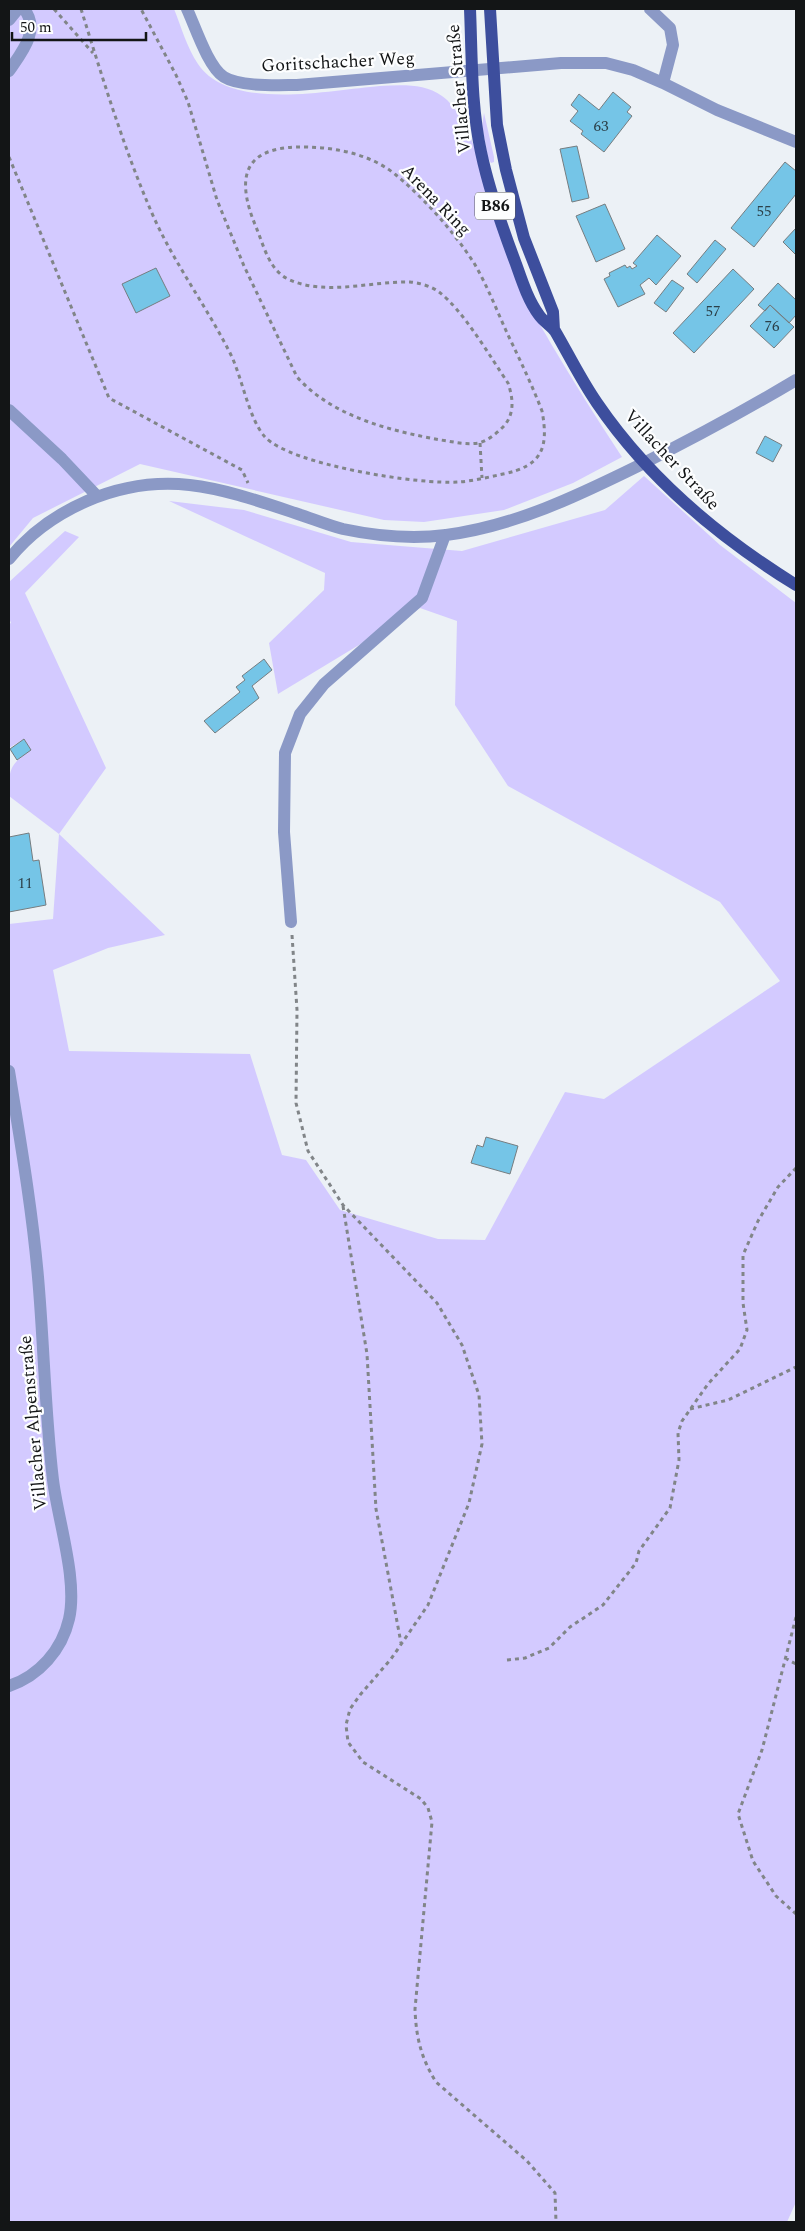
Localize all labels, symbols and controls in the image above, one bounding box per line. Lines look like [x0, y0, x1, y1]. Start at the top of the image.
scale bar [12, 10, 146, 42]
text: 50 m [20, 16, 52, 39]
street label: Villacher Straße [440, 23, 478, 155]
street label: Goritschacher Weg [261, 44, 415, 80]
house number: 63 [593, 115, 609, 138]
street label: Arena Ring [395, 158, 477, 242]
road number: B86 [475, 192, 515, 220]
house number: 55 [756, 200, 772, 223]
house number: 57 [705, 300, 721, 323]
house number: 76 [764, 315, 780, 338]
street label: Villacher Straße [618, 403, 726, 517]
house number: 11 [17, 872, 33, 895]
street label: Villacher Alpenstraße [12, 1334, 54, 1512]

